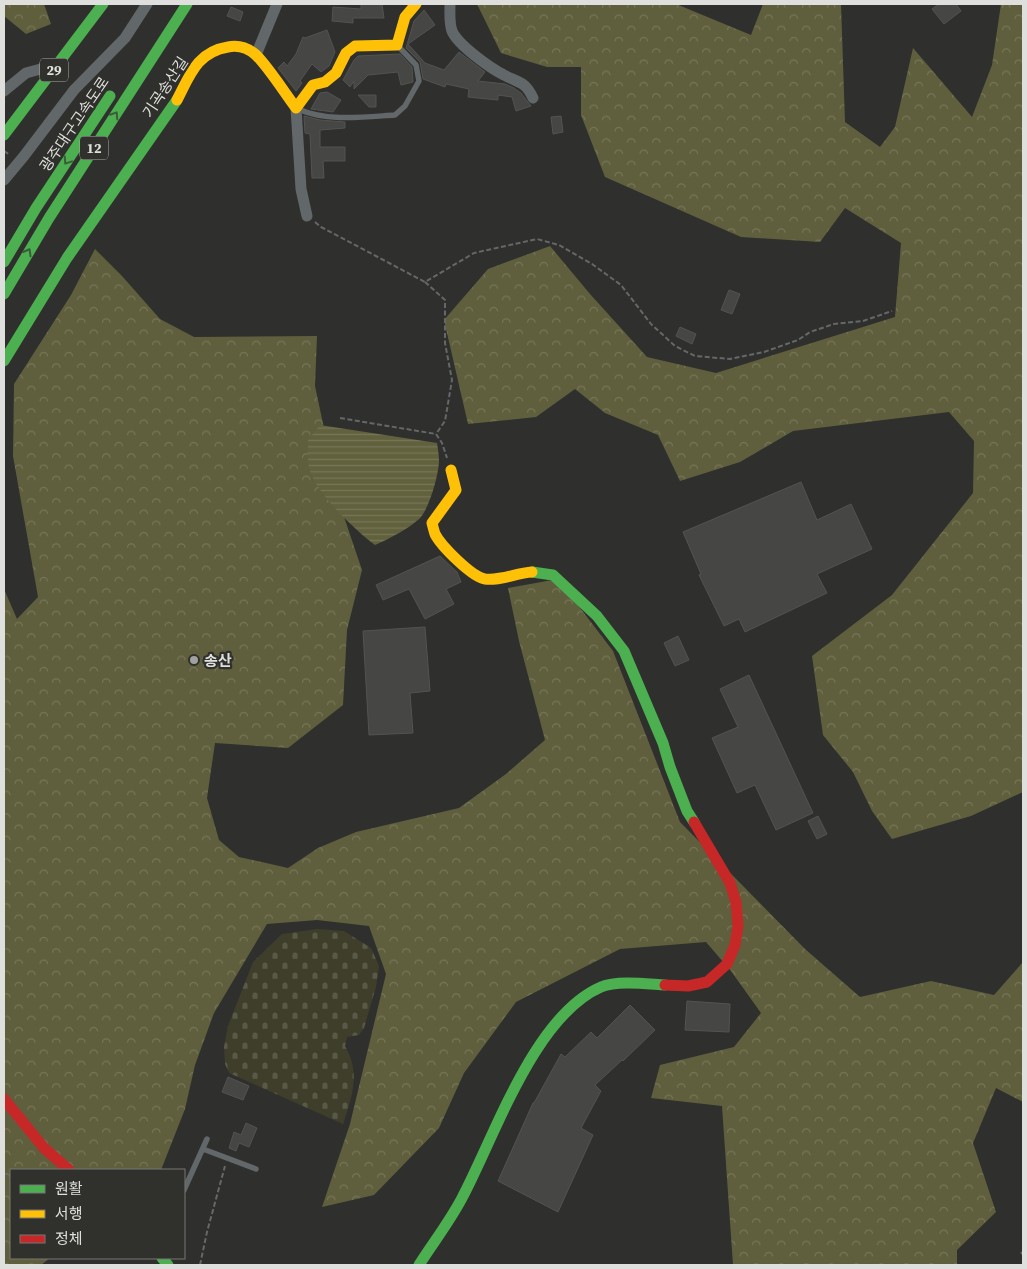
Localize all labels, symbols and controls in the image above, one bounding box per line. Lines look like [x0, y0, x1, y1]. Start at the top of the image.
street label: 기곡송산길 [137, 52, 193, 122]
road number: 29 [40, 58, 68, 82]
street label: 광주대구고속도로 [34, 72, 114, 176]
one-way arrow [109, 111, 118, 121]
road number: 12 [80, 136, 108, 160]
one-way arrow [64, 155, 73, 165]
one-way arrow [22, 249, 32, 258]
place label: 송산 [204, 650, 232, 671]
marker: 송산 [188, 654, 200, 666]
legend [10, 1169, 185, 1259]
text: 원활 [55, 1178, 83, 1199]
text: 서행 [55, 1203, 83, 1224]
text: 정체 [55, 1228, 83, 1249]

